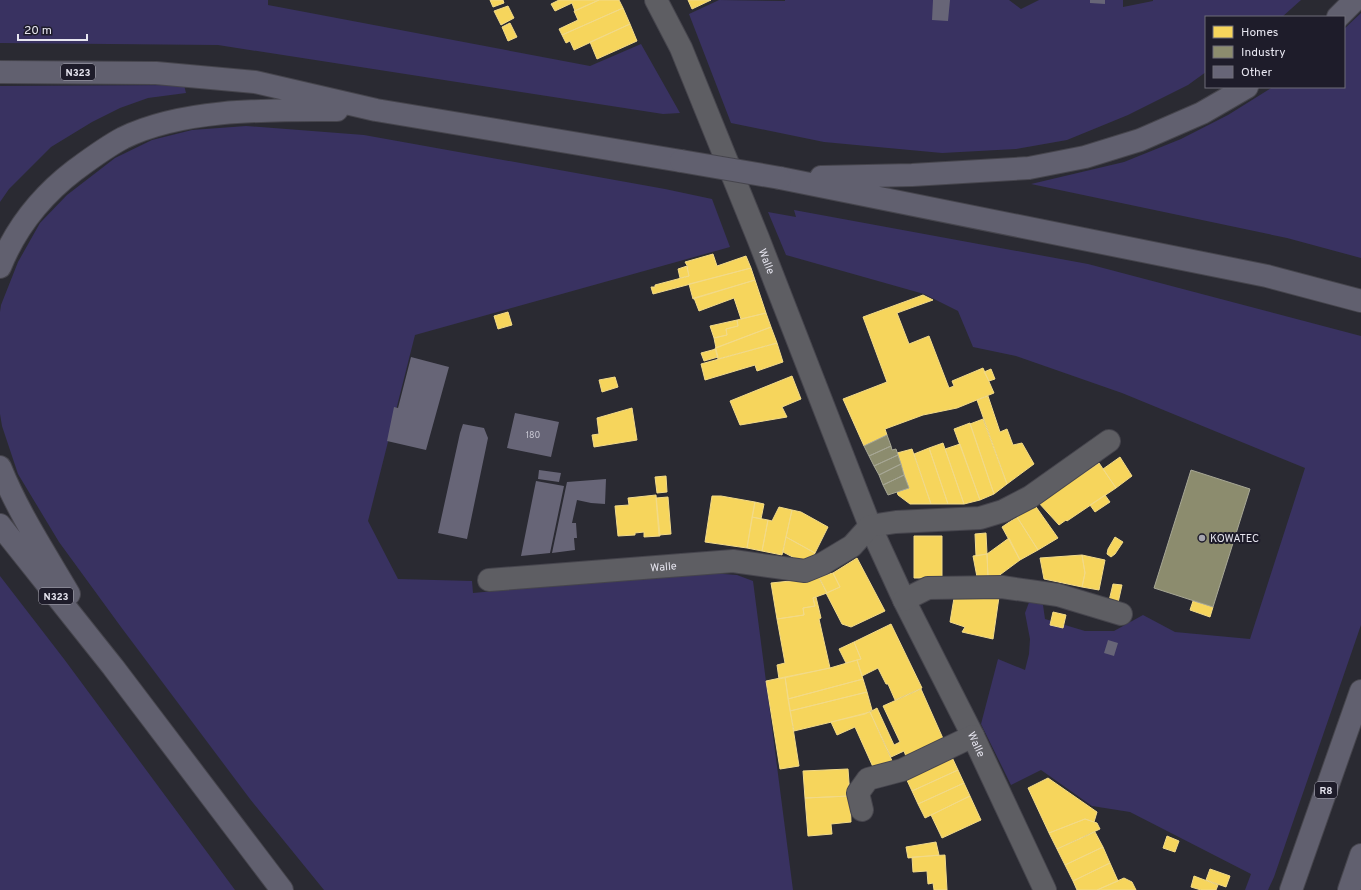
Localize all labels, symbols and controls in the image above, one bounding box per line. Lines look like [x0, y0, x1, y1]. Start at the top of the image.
scale bar [18, 16, 87, 42]
legend [1205, 16, 1345, 88]
text: 20 m [24, 23, 52, 39]
text: Homes [1241, 25, 1278, 41]
text: Industry [1241, 45, 1286, 61]
road number: N323 [61, 64, 95, 80]
text: Other [1241, 65, 1273, 81]
street label: Walle [755, 247, 777, 276]
house number: 180 [526, 430, 540, 441]
place label: KOWATEC [1210, 532, 1259, 546]
marker: KOWATEC [1197, 533, 1207, 543]
street label: Walle [650, 559, 677, 575]
road number: N323 [39, 588, 73, 604]
street label: Walle [964, 730, 988, 760]
road number: R8 [1315, 782, 1337, 798]

